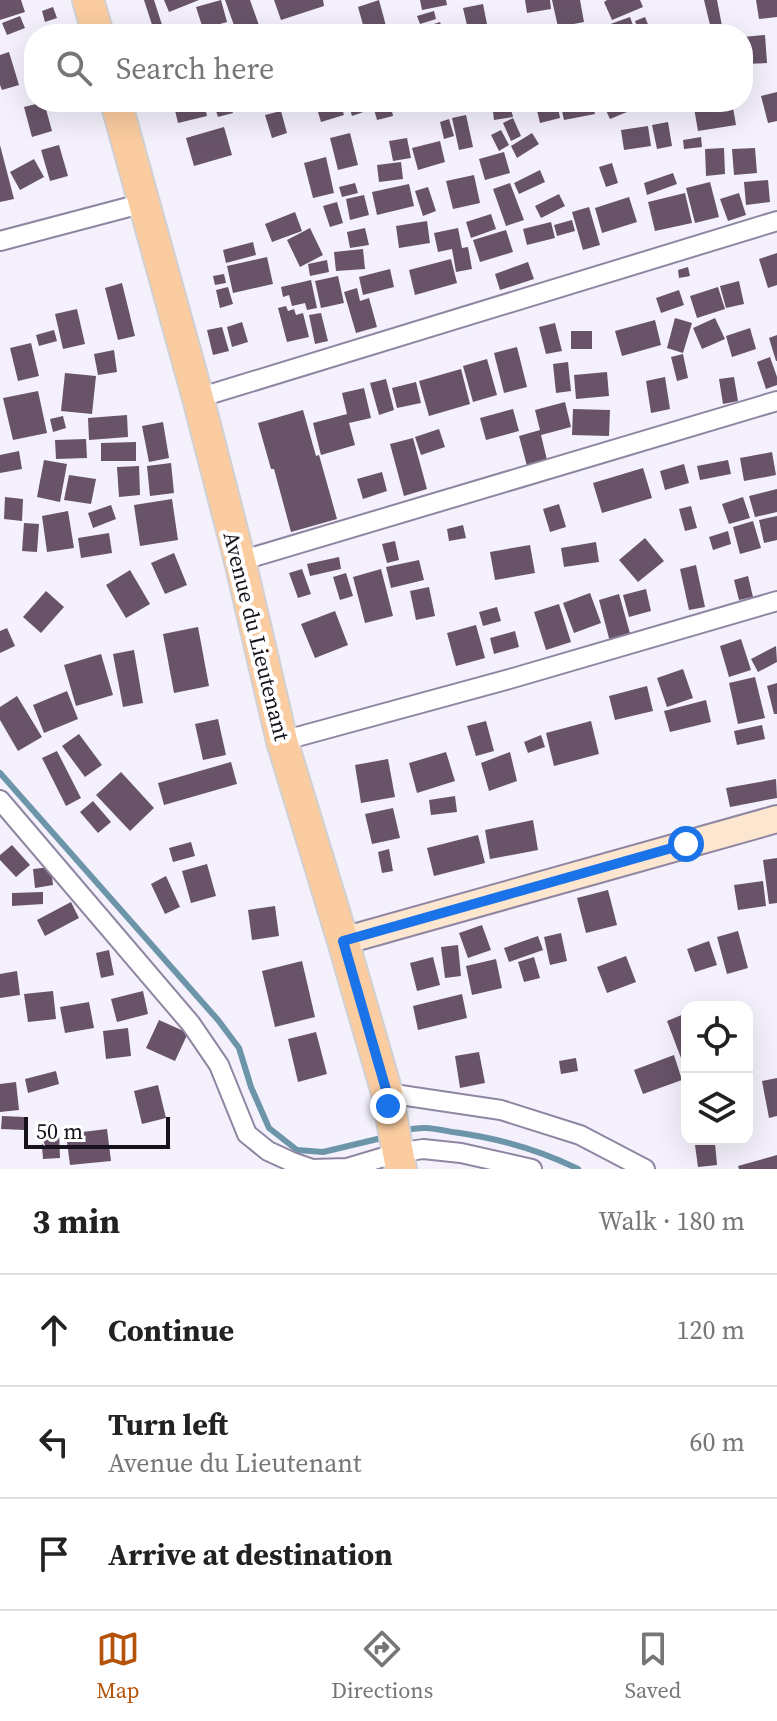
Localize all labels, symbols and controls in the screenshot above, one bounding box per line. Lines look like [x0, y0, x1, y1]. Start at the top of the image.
search box [24, 24, 753, 112]
icon: search [52, 46, 96, 90]
text: Search here [116, 48, 274, 89]
street label: Avenue du Lieutenant [217, 528, 298, 744]
route start [668, 826, 704, 862]
map controls [681, 1001, 753, 1145]
button: locate [681, 1001, 753, 1073]
button: layers [681, 1073, 753, 1145]
route end [370, 1088, 406, 1124]
scale bar [24, 1113, 170, 1149]
text: 50 m [36, 1116, 83, 1146]
text: 3 min [32, 1198, 120, 1244]
text: Walk · 180 m [598, 1203, 745, 1239]
icon: ahead [32, 1308, 76, 1352]
text: Continue [108, 1310, 234, 1351]
text: 120 m [677, 1312, 745, 1348]
text: Turn left [108, 1404, 228, 1445]
icon: left [32, 1420, 76, 1464]
text: 60 m [690, 1424, 745, 1460]
text: Avenue du Lieutenant [108, 1445, 361, 1481]
icon: arrive [32, 1532, 76, 1576]
text: Arrive at destination [108, 1534, 393, 1575]
tab: Map [96, 1627, 140, 1705]
tab: Directions [331, 1627, 433, 1705]
tab: Saved [625, 1627, 681, 1705]

